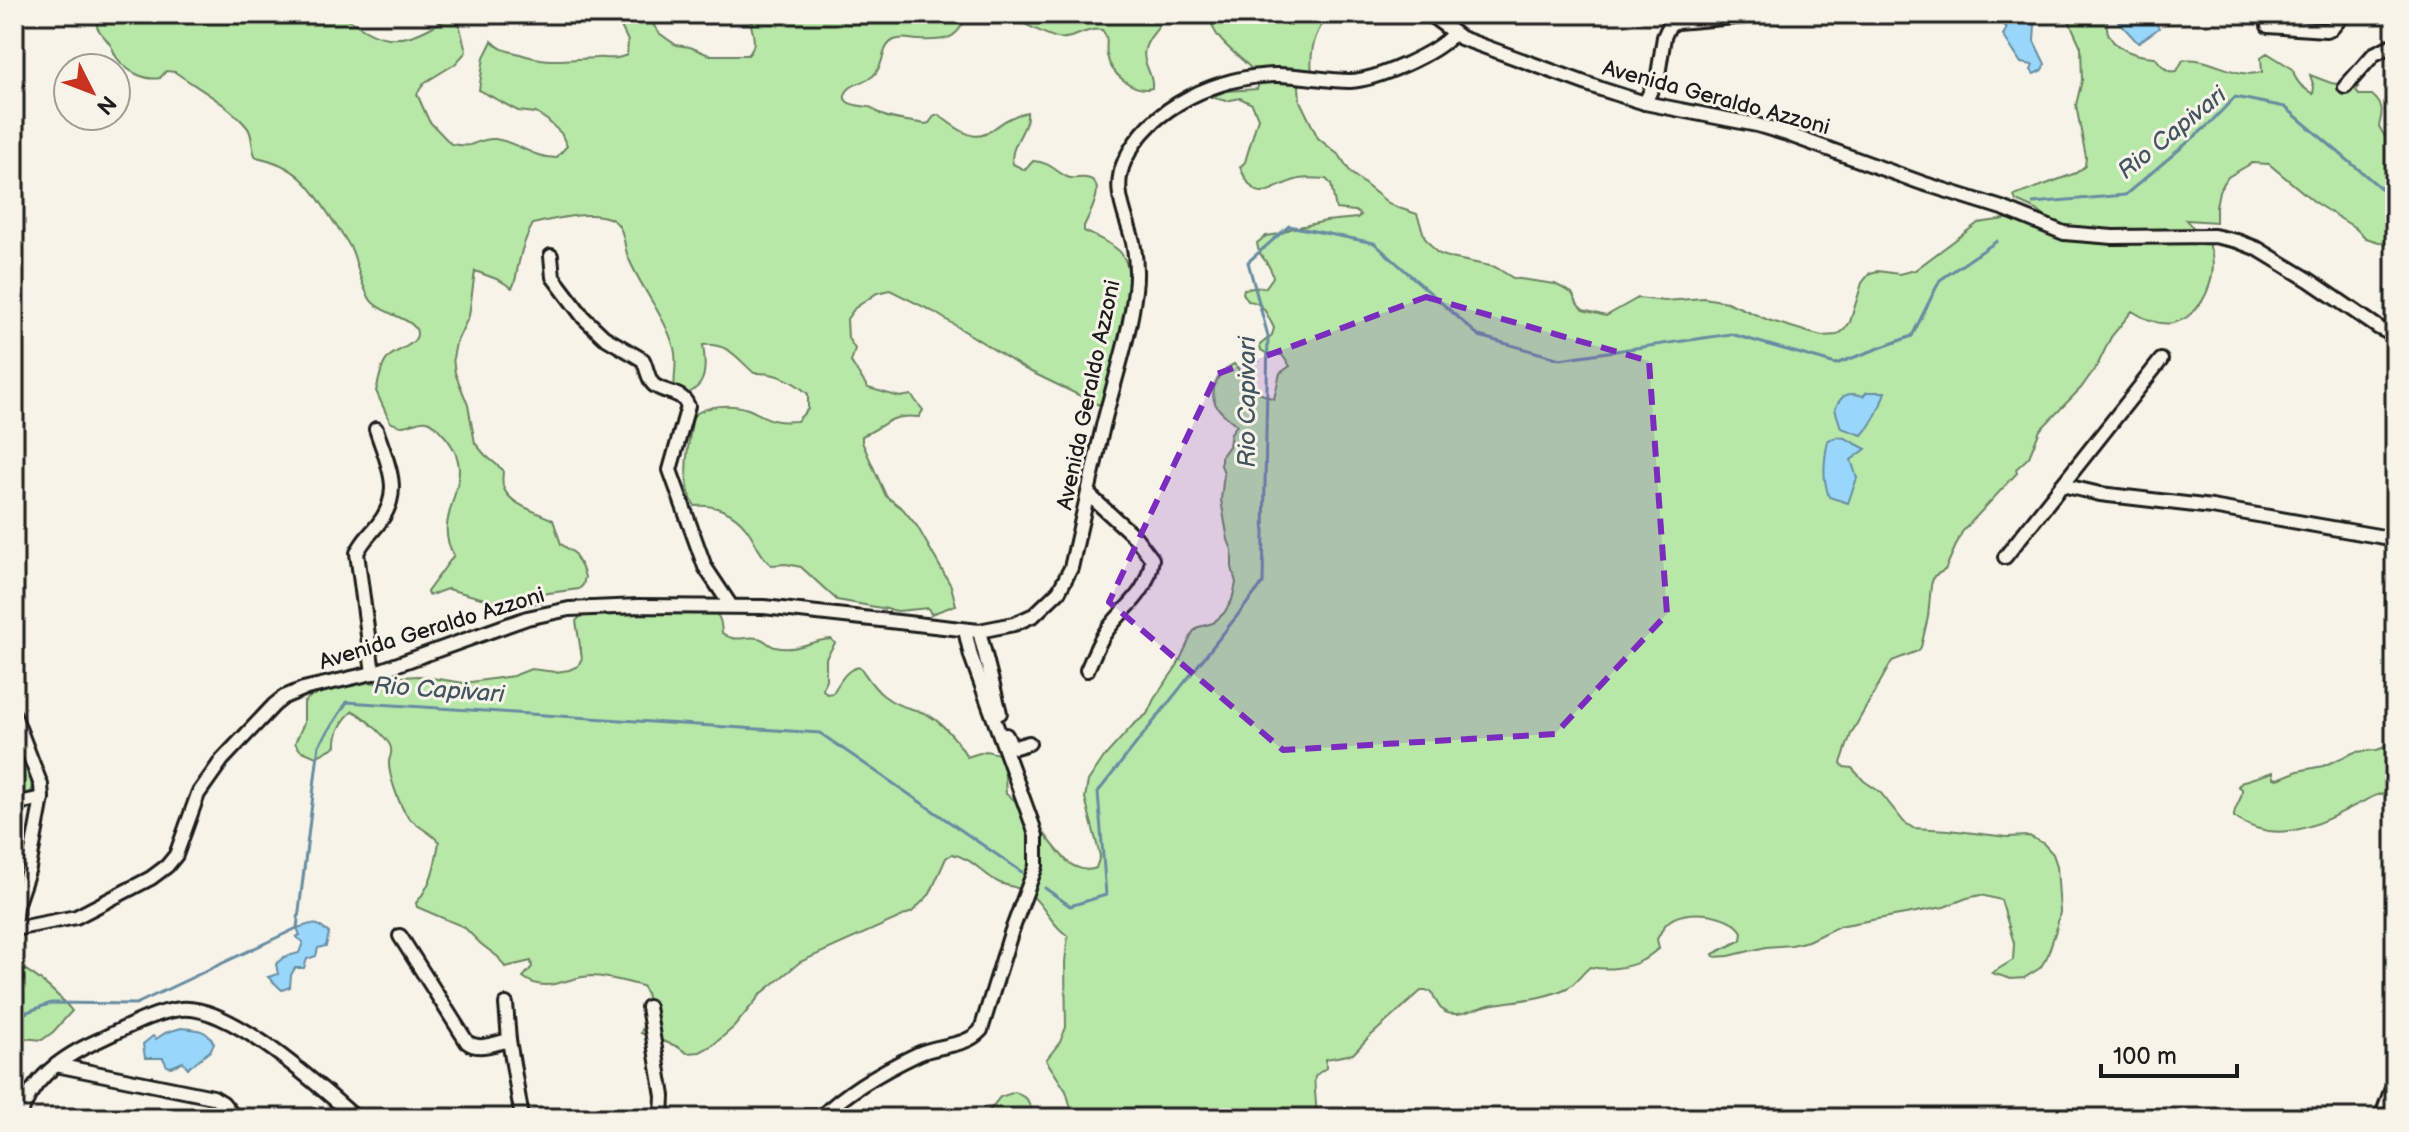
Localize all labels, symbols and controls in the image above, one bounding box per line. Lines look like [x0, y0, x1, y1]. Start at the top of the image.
north arrow [52, 52, 132, 132]
street label: Avenida Geraldo Azzoni [1599, 55, 1833, 141]
water label: Rio Capivari [2112, 79, 2233, 185]
text: N [90, 89, 121, 120]
street label: Avenida Geraldo Azzoni [1051, 278, 1127, 512]
water label: Rio Capivari [1233, 335, 1262, 467]
street label: Avenida Geraldo Azzoni [316, 582, 548, 676]
water label: Rio Capivari [373, 671, 507, 709]
scale bar [2101, 1028, 2237, 1078]
text: 100 m [2113, 1042, 2177, 1071]

